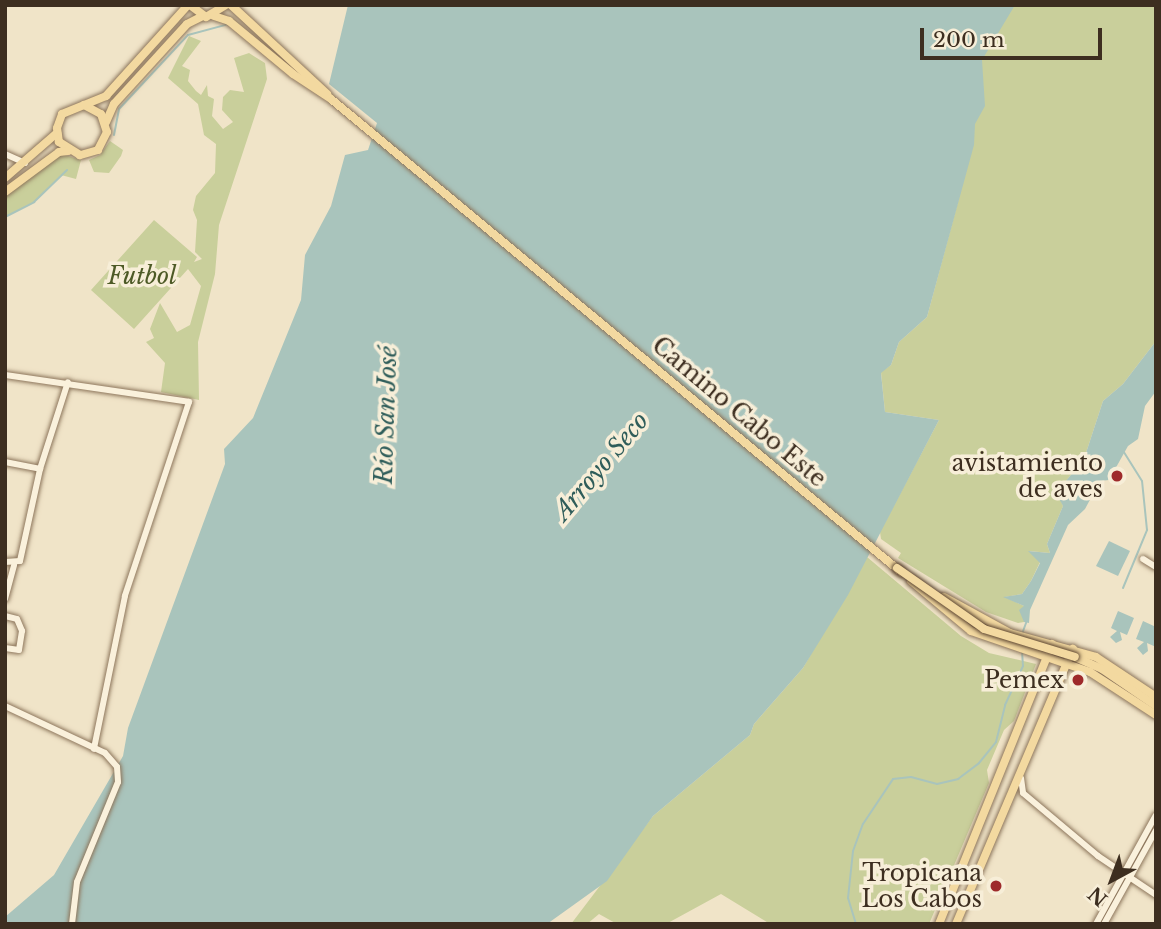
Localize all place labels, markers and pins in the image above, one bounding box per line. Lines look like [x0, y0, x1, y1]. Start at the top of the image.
place label: avistamiento de aves [952, 449, 1103, 503]
marker: avistamiento de aves [1109, 468, 1125, 484]
place label: Pemex [984, 666, 1064, 694]
marker: Pemex [1070, 672, 1086, 688]
place label: Tropicana Los Cabos [861, 859, 982, 913]
marker: Tropicana Los Cabos [988, 878, 1004, 894]

